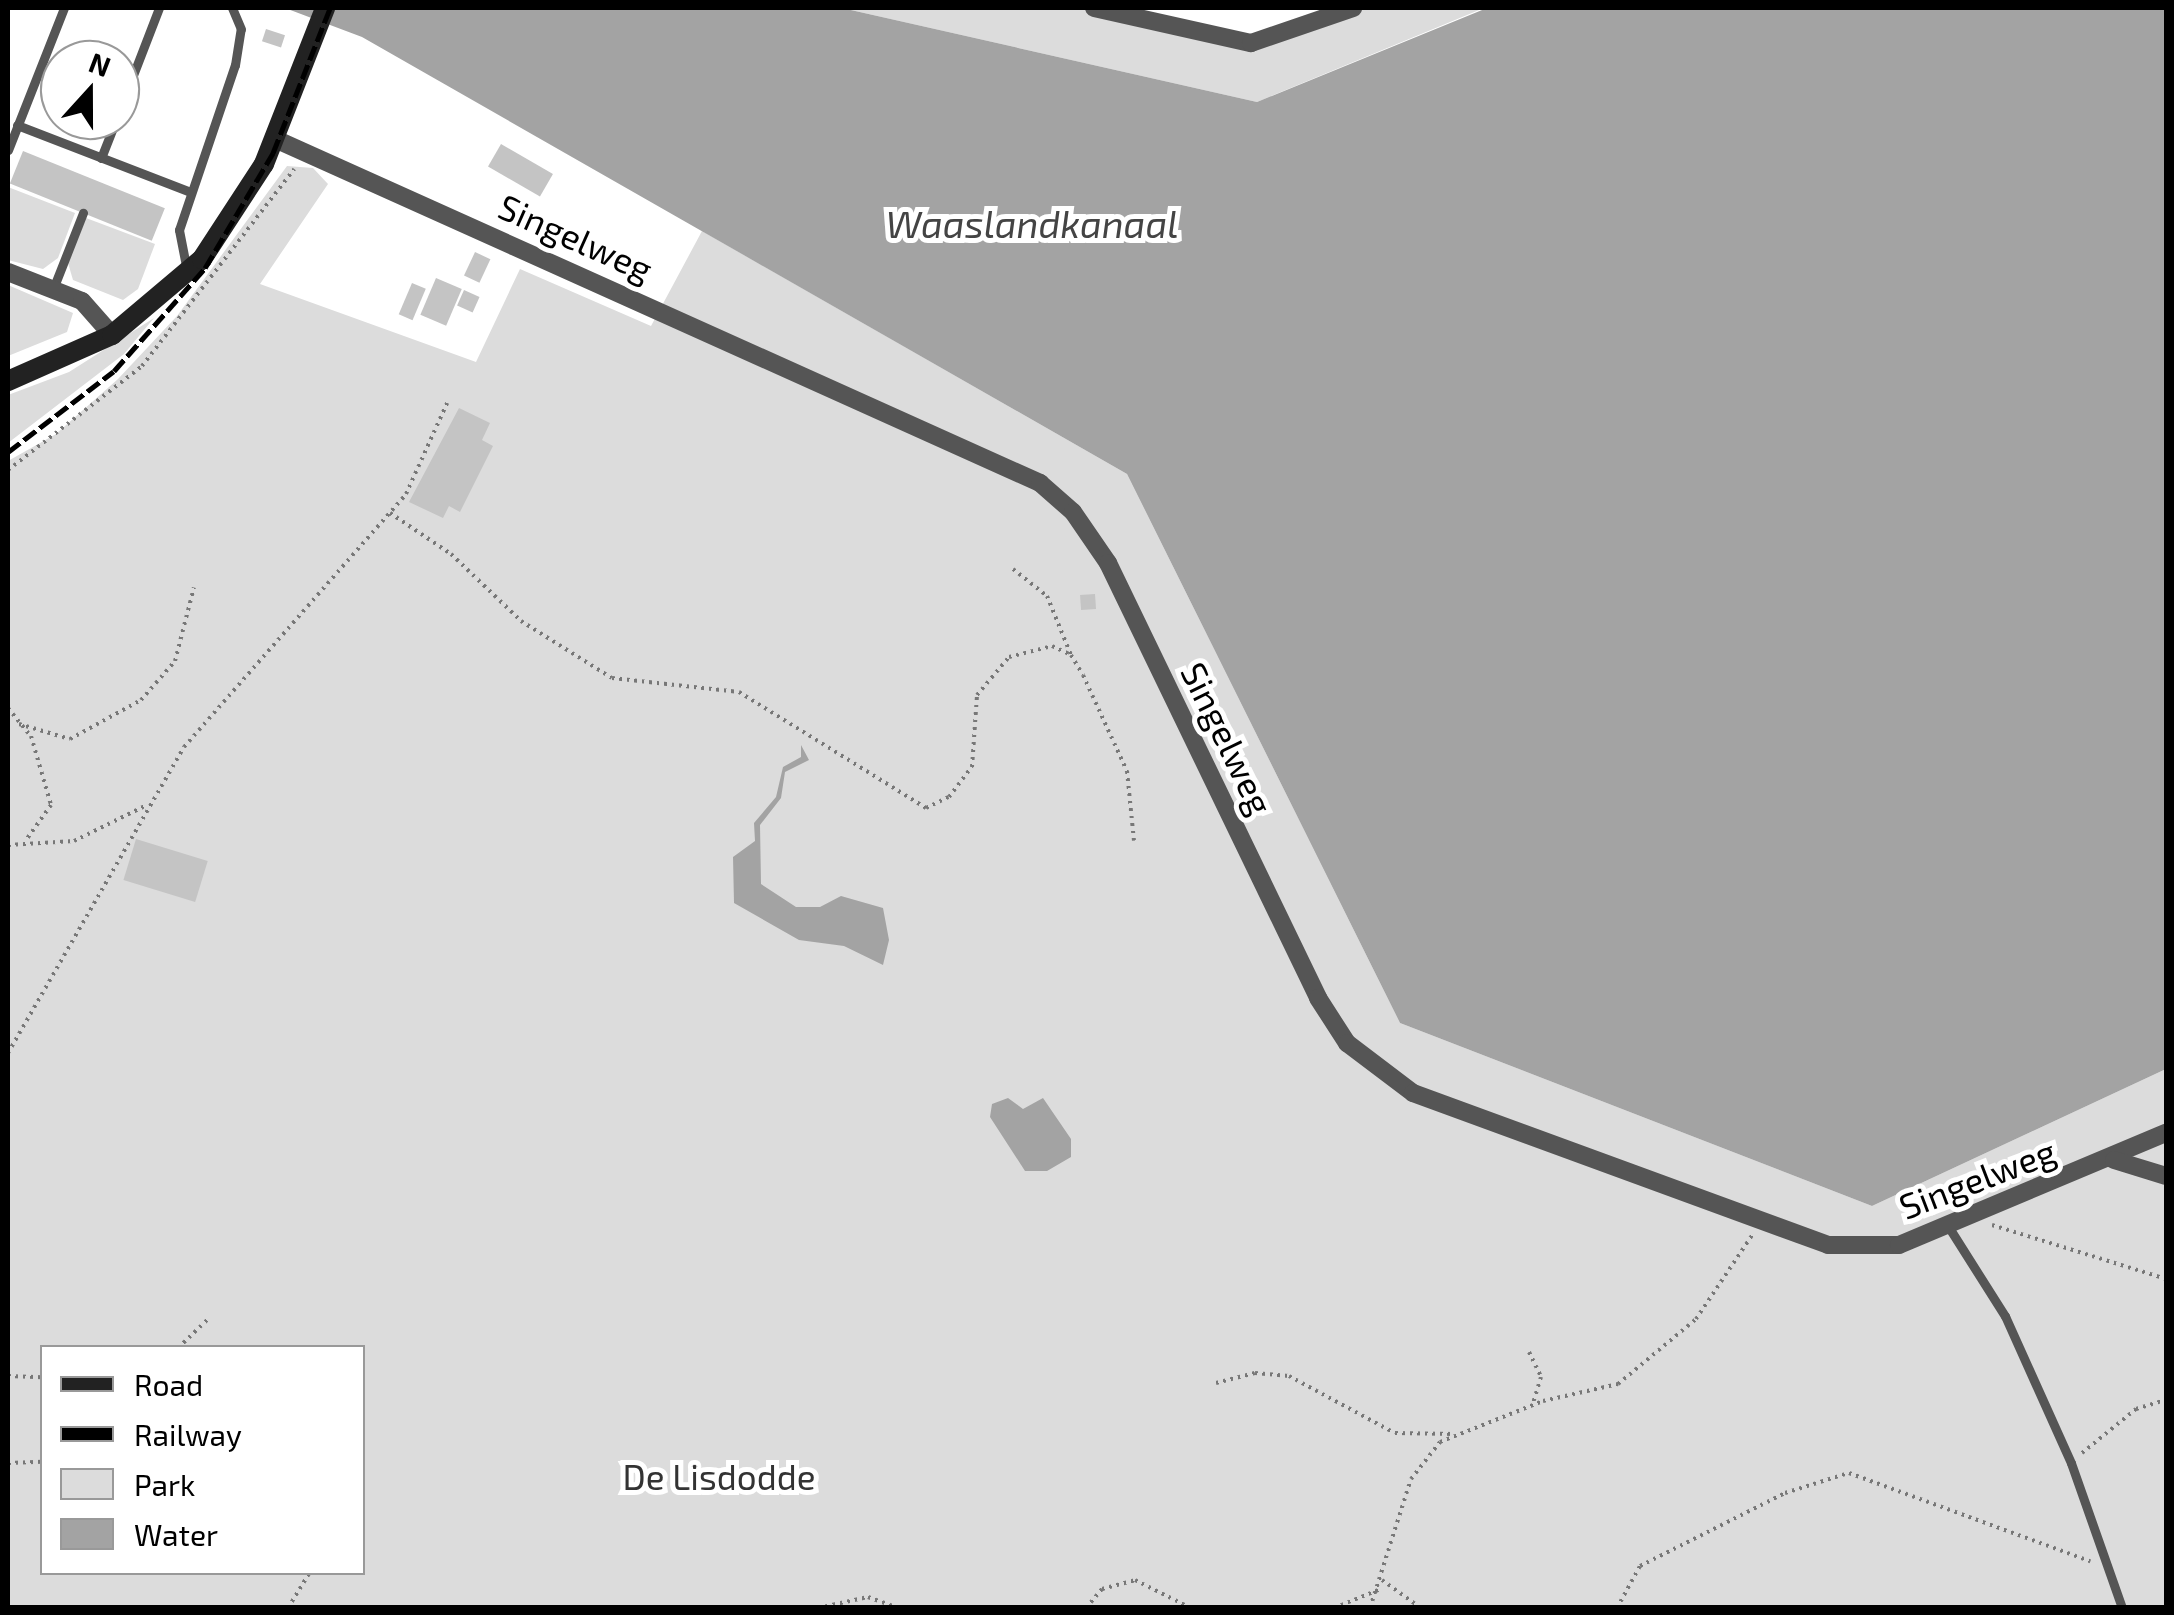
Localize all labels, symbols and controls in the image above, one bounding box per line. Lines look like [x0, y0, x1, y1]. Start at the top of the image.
north arrow [40, 40, 140, 140]
text: N [85, 44, 116, 83]
street label: Singelweg [493, 185, 659, 289]
water label: Waaslandkanaal [886, 201, 1178, 247]
street label: Singelweg [1173, 655, 1283, 821]
street label: Singelweg [1893, 1129, 2061, 1227]
legend [40, 1345, 365, 1575]
text: Road [134, 1366, 203, 1402]
text: Railway [134, 1416, 242, 1452]
park label: De Lisdodde [622, 1455, 816, 1497]
text: Park [134, 1466, 195, 1502]
text: Water [134, 1516, 218, 1552]

